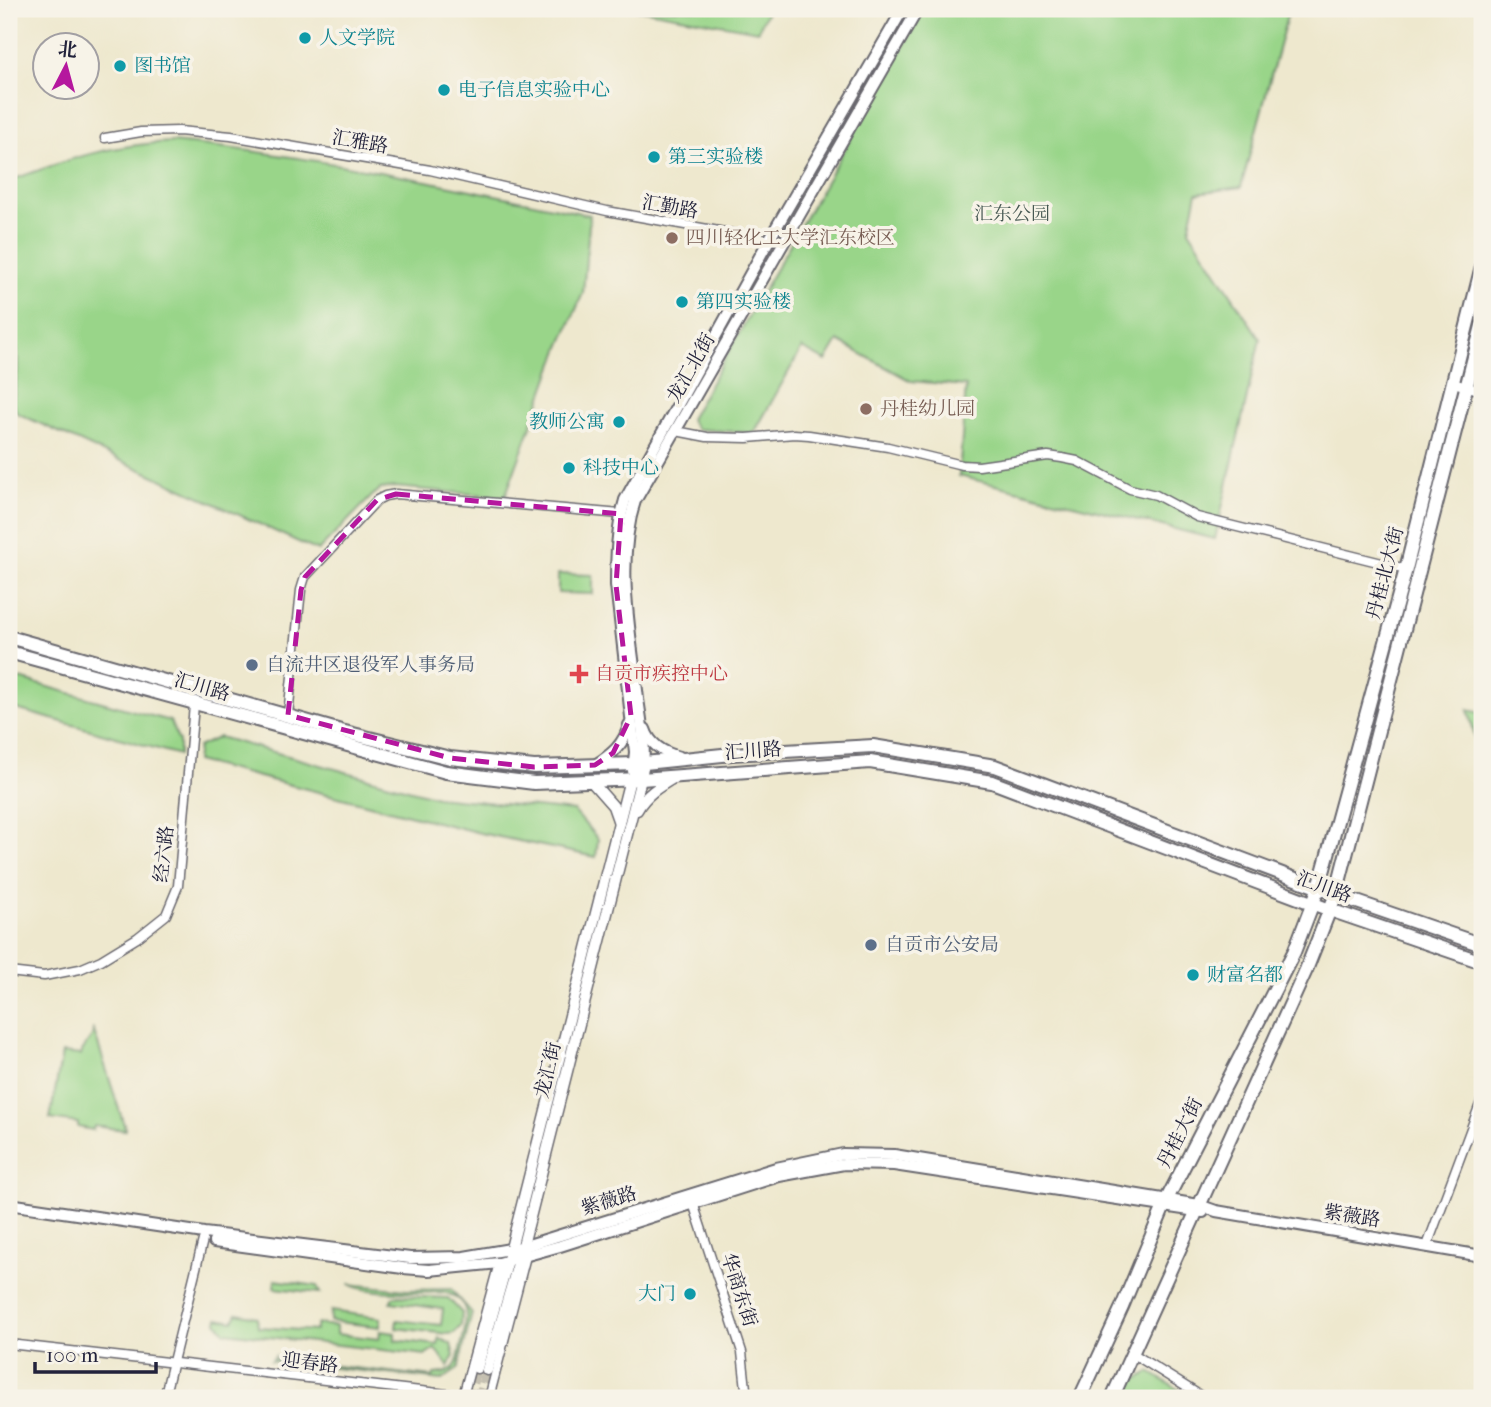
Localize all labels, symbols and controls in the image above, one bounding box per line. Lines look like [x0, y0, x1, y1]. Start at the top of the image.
place label: 人文学院 [319, 27, 395, 49]
marker: 人文学院 [297, 30, 313, 46]
north arrow [32, 32, 102, 102]
text: 北 [57, 38, 78, 62]
place label: 图书馆 [134, 55, 191, 77]
marker: 图书馆 [112, 58, 128, 74]
place label: 电子信息实验中心 [458, 79, 610, 101]
marker: 电子信息实验中心 [436, 82, 452, 98]
street label: 汇雅路 [330, 126, 390, 158]
place label: 第三实验楼 [668, 146, 763, 168]
marker: 第三实验楼 [646, 149, 662, 165]
street label: 汇勤路 [640, 191, 700, 223]
park label: 汇东公园 [974, 203, 1050, 225]
place label: 四川轻化工大学汇东校区 [686, 227, 895, 249]
marker: 四川轻化工大学汇东校区 [664, 230, 680, 246]
place label: 第四实验楼 [696, 291, 791, 313]
marker: 第四实验楼 [674, 294, 690, 310]
street label: 龙汇北街 [662, 330, 720, 406]
place label: 丹桂幼儿园 [880, 398, 975, 420]
marker: 丹桂幼儿园 [858, 401, 874, 417]
place label: 教师公寓 [529, 411, 605, 433]
marker: 教师公寓 [611, 414, 627, 430]
place label: 科技中心 [583, 457, 659, 479]
marker: 科技中心 [561, 460, 577, 476]
street label: 丹桂北大街 [1362, 524, 1408, 622]
place label: 自流井区退役军人事务局 [266, 654, 475, 676]
marker: 自流井区退役军人事务局 [244, 657, 260, 673]
place label: 自贡市疾控中心 [595, 663, 728, 685]
marker: 自贡市疾控中心 [569, 664, 589, 684]
street label: 汇川路 [172, 669, 232, 705]
street label: 汇川路 [724, 738, 782, 764]
street label: 经六路 [150, 824, 178, 884]
street label: 汇川路 [1293, 867, 1355, 907]
place label: 自贡市公安局 [885, 934, 999, 956]
marker: 自贡市公安局 [863, 937, 879, 953]
place label: 财富名都 [1207, 964, 1283, 986]
marker: 财富名都 [1185, 967, 1201, 983]
street label: 龙汇街 [530, 1040, 566, 1100]
street label: 丹桂大街 [1153, 1094, 1207, 1172]
street label: 紫薇路 [579, 1182, 639, 1220]
street label: 紫薇路 [1322, 1201, 1382, 1231]
street label: 华商东街 [717, 1250, 761, 1330]
place label: 大门 [638, 1283, 676, 1305]
marker: 大门 [682, 1286, 698, 1302]
scale bar [35, 1330, 156, 1374]
text: 100 m [46, 1343, 99, 1367]
street label: 迎春路 [280, 1349, 340, 1377]

